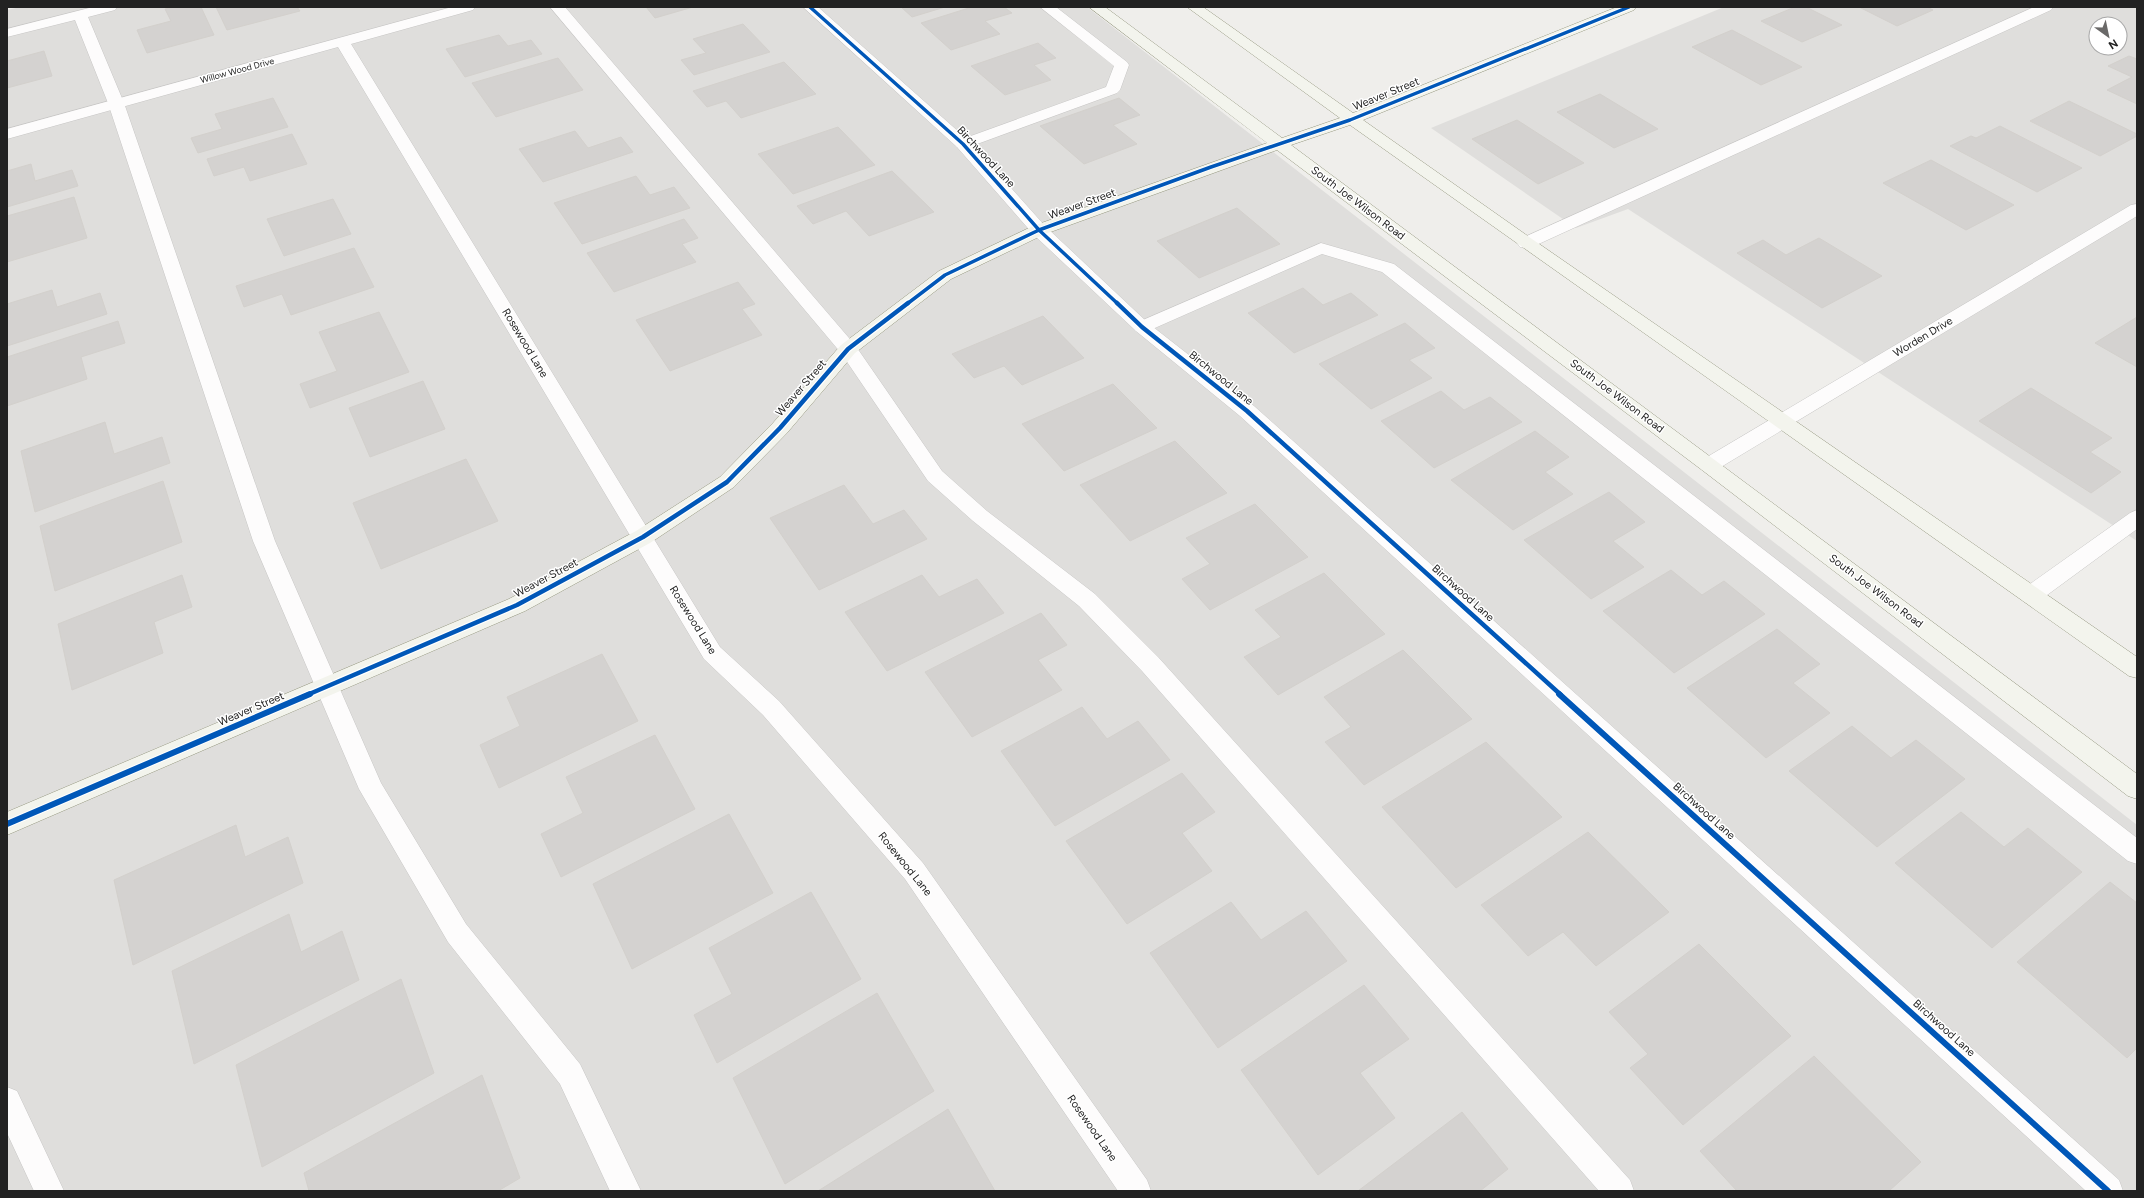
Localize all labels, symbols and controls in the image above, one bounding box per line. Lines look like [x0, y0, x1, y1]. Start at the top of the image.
north arrow [2088, 16, 2128, 56]
text: N [2106, 36, 2120, 52]
street label: Willow Wood Drive [199, 55, 275, 85]
street label: Weaver Street [1351, 75, 1421, 113]
street label: Birchwood Lane [954, 124, 1018, 190]
street label: South Joe Wilson Road [1308, 163, 1408, 243]
street label: Weaver Street [1047, 186, 1117, 222]
street label: Rosewood Lane [499, 306, 551, 380]
street label: Worden Drive [1891, 314, 1955, 360]
street label: Birchwood Lane [1186, 348, 1256, 408]
street label: South Joe Wilson Road [1567, 356, 1667, 436]
street label: Weaver Street [773, 357, 829, 419]
street label: South Joe Wilson Road [1826, 551, 1926, 631]
street label: Weaver Street [512, 556, 580, 600]
street label: Birchwood Lane [1429, 562, 1497, 624]
street label: Rosewood Lane [667, 583, 719, 657]
street label: Weaver Street [216, 689, 286, 729]
street label: Birchwood Lane [1670, 780, 1738, 842]
street label: Rosewood Lane [875, 830, 935, 898]
street label: Birchwood Lane [1910, 997, 1978, 1059]
street label: Rosewood Lane [1064, 1092, 1120, 1164]

